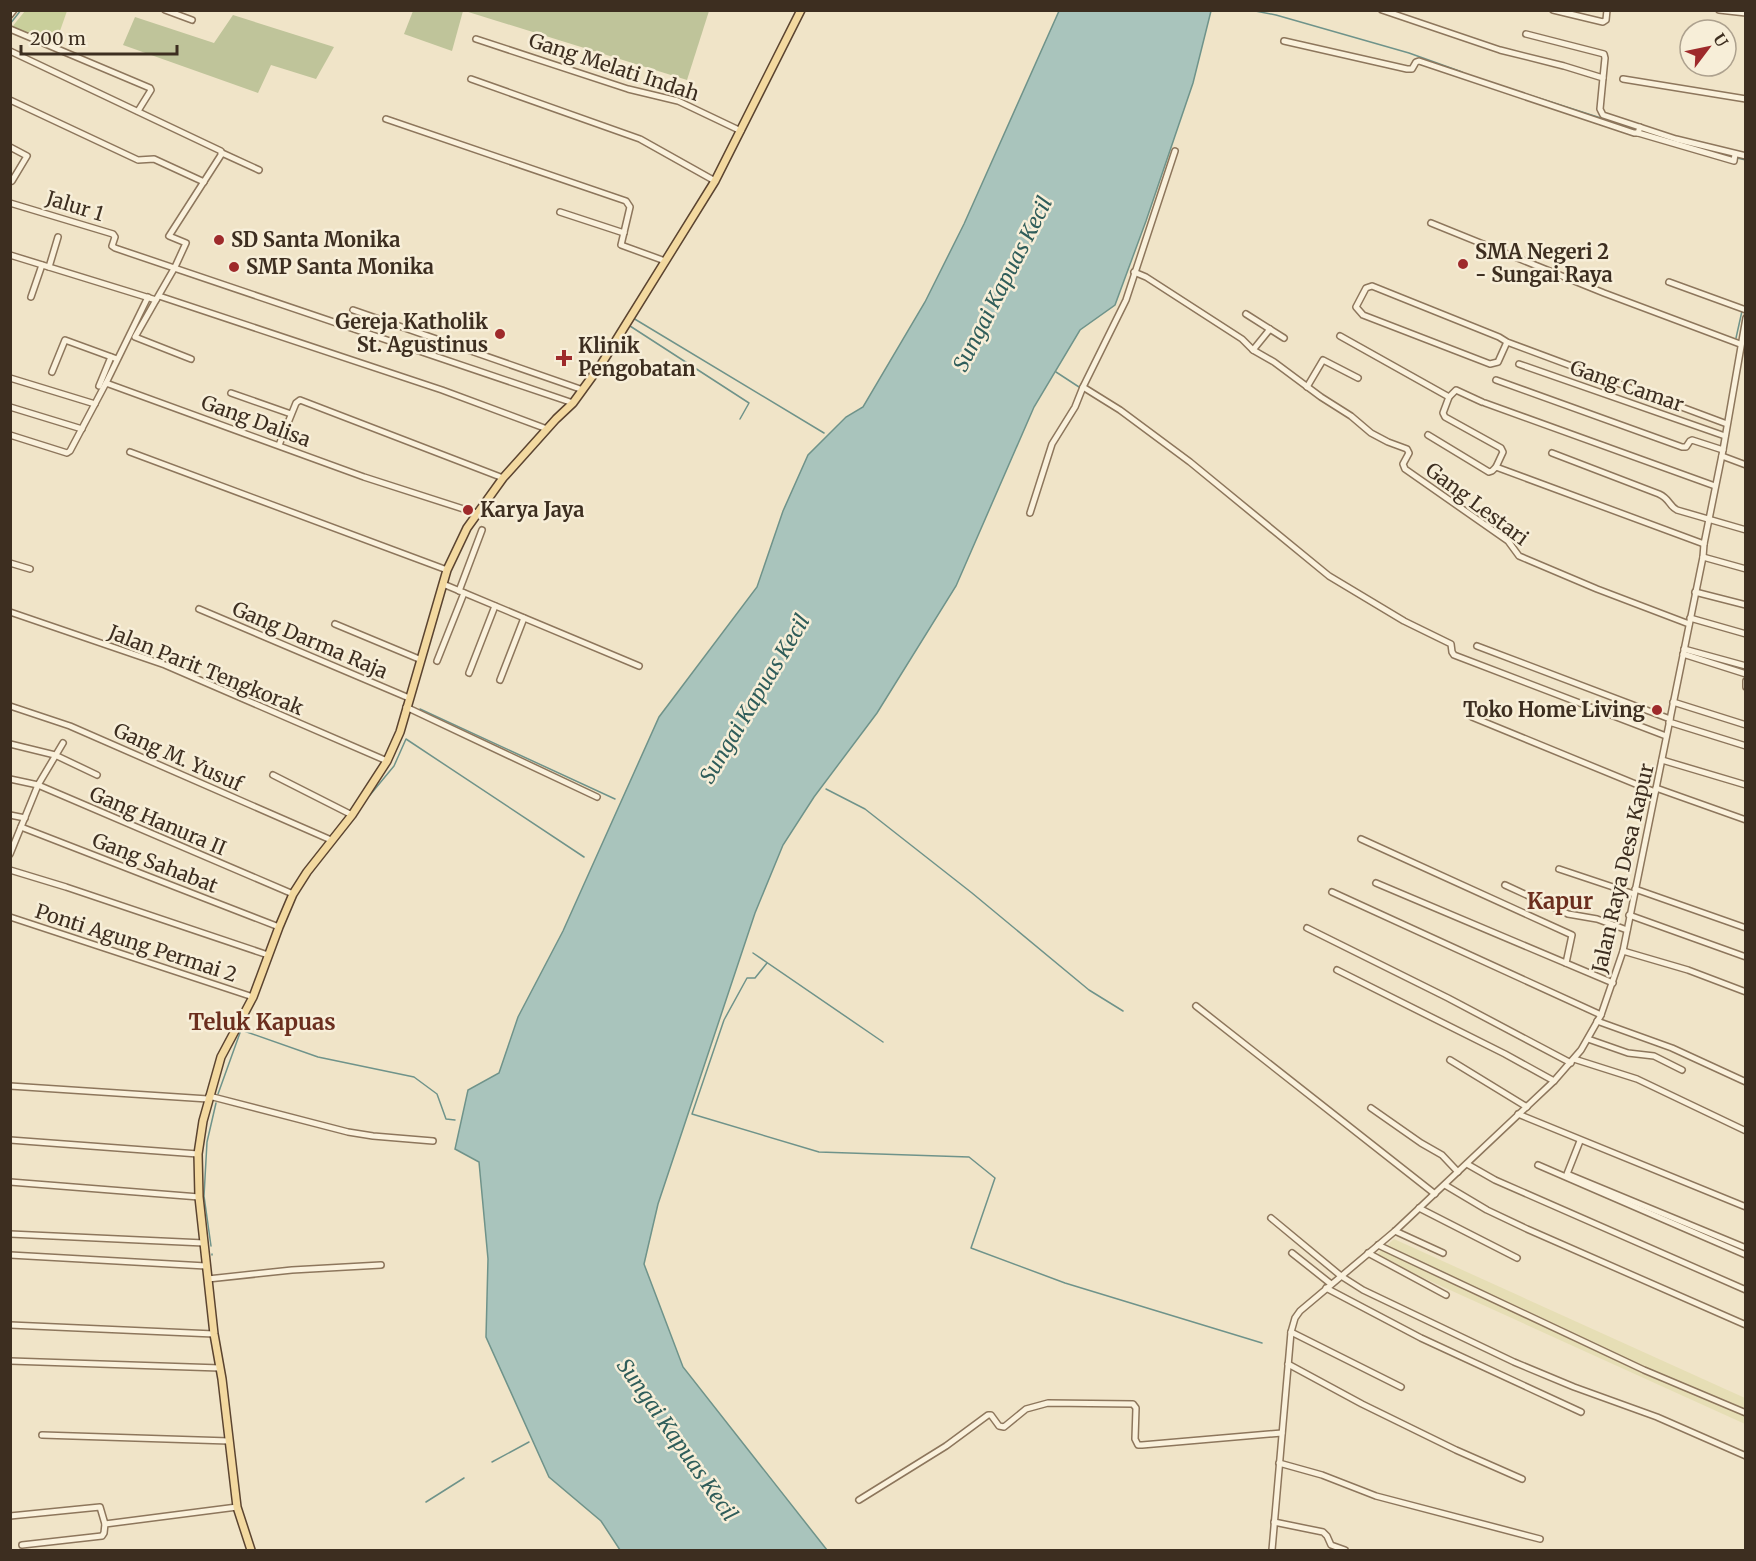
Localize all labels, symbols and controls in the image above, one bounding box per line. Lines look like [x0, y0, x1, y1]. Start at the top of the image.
scale bar [21, 18, 177, 56]
north arrow [1678, 18, 1738, 78]
text: 200 m [30, 27, 86, 50]
street label: Gang Melati Indah [526, 27, 702, 106]
text: U [1709, 30, 1732, 50]
street label: Jalur 1 [42, 185, 107, 226]
water label: Sungai Kapuas Kecil [947, 192, 1058, 376]
place label: SD Santa Monika [231, 227, 400, 252]
marker: SD Santa Monika [212, 233, 226, 247]
place label: SMA Negeri 2 - Sungai Raya [1475, 239, 1613, 287]
place label: SMP Santa Monika [246, 254, 434, 279]
marker: SMA Negeri 2 - Sungai Raya [1456, 257, 1470, 271]
marker: SMP Santa Monika [227, 260, 241, 274]
place label: Gereja Katholik St. Agustinus [335, 309, 488, 357]
marker: Gereja Katholik St. Agustinus [493, 327, 507, 341]
place label: Klinik Pengobatan [578, 333, 696, 381]
marker: Klinik Pengobatan [555, 349, 573, 367]
street label: Gang Camar [1567, 354, 1687, 417]
street label: Gang Dalisa [198, 389, 315, 452]
street label: Gang Lestari [1421, 457, 1534, 550]
place label: Karya Jaya [480, 497, 584, 522]
marker: Karya Jaya [461, 503, 475, 517]
street label: Gang Darma Raja [229, 596, 392, 684]
water label: Sungai Kapuas Kecil [693, 609, 816, 788]
street label: Jalan Parit Tengkorak [104, 619, 308, 720]
place label: Toko Home Living [1463, 697, 1645, 722]
marker: Toko Home Living [1650, 703, 1664, 717]
street label: Gang M. Yusuf [110, 717, 248, 797]
street label: Jalan Raya Desa Kapur [1586, 761, 1659, 976]
street label: Gang Hanura II [86, 781, 230, 861]
street label: Gang Sahabat [89, 827, 222, 898]
district label: Kapur [1527, 887, 1593, 915]
street label: Ponti Agung Permai 2 [32, 898, 240, 987]
district label: Teluk Kapuas [188, 1008, 336, 1036]
water label: Sungai Kapuas Kecil [611, 1353, 744, 1526]

